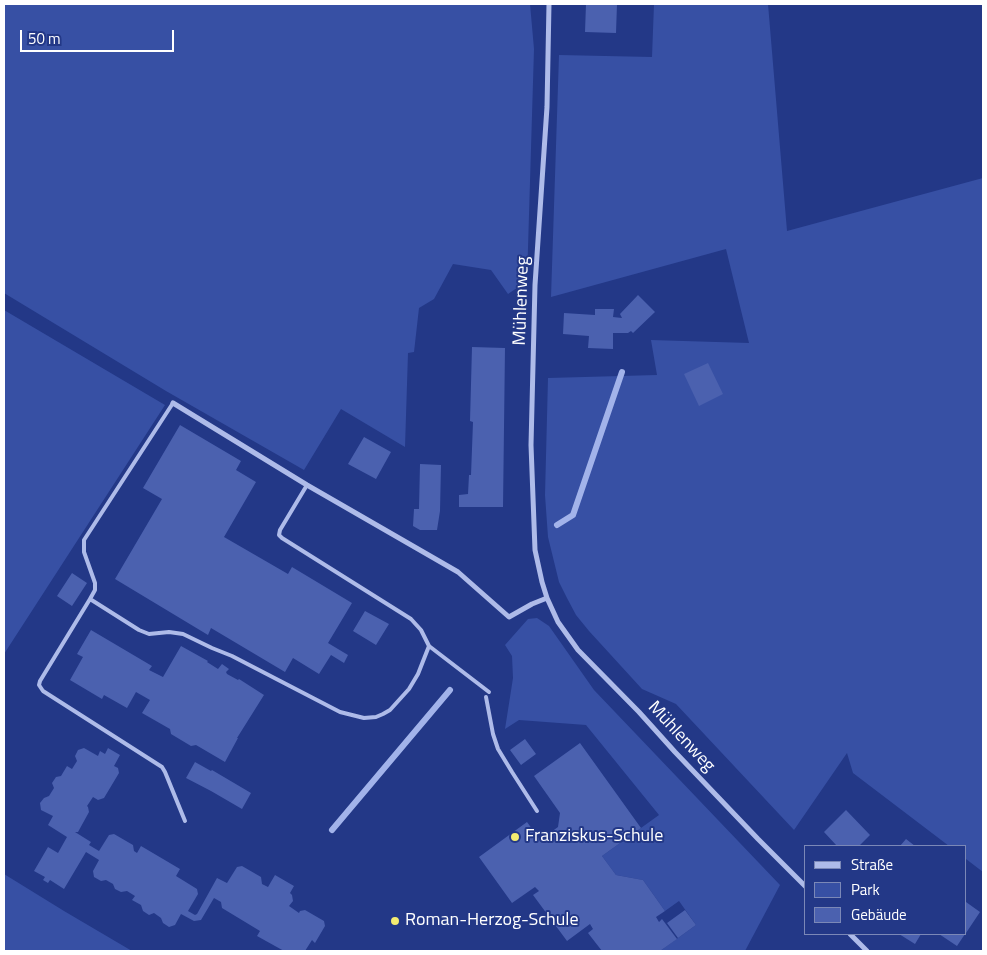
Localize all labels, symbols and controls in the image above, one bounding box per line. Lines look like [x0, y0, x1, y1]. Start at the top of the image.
scale bar [22, 20, 176, 52]
text: 50 m [28, 27, 61, 50]
street label: Mühlenweg [510, 256, 534, 346]
street label: Mühlenweg [643, 697, 719, 777]
place label: Franziskus-Schule [525, 826, 663, 848]
marker: Franziskus-Schule [509, 831, 521, 843]
legend [804, 845, 967, 935]
text: Straße [851, 853, 893, 876]
text: Park [851, 878, 880, 901]
text: Gebäude [851, 903, 907, 926]
place label: Roman-Herzog-Schule [405, 910, 579, 932]
marker: Roman-Herzog-Schule [389, 915, 401, 927]

